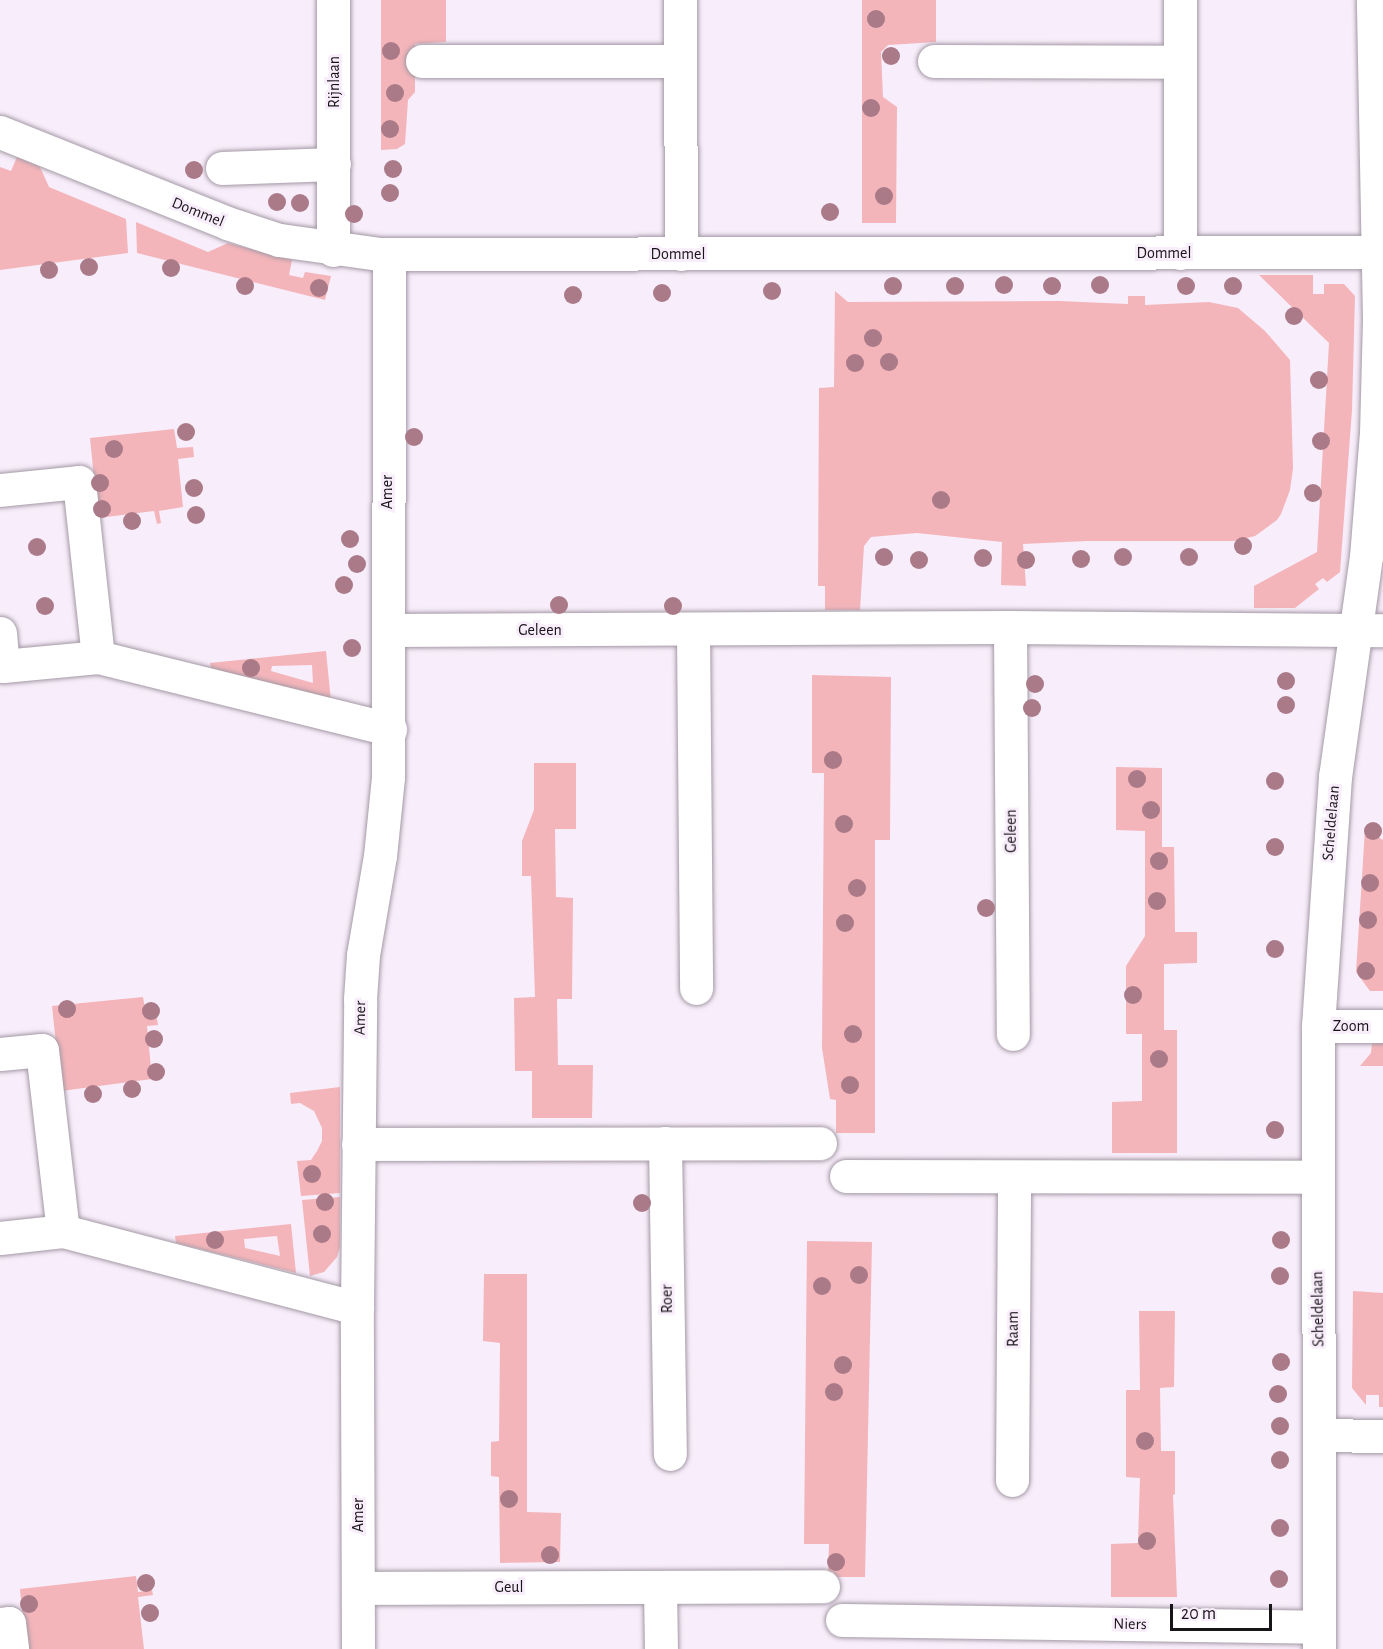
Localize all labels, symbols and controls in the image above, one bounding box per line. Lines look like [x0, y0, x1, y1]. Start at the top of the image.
street label: Rijnlaan [324, 56, 344, 108]
street label: Dommel [169, 193, 227, 231]
street label: Dommel [1137, 243, 1191, 263]
street label: Dommel [651, 244, 705, 264]
street label: Amer [377, 475, 397, 509]
street label: Geleen [518, 620, 562, 640]
street label: Scheldelaan [1318, 785, 1344, 861]
street label: Geleen [1001, 809, 1021, 853]
street label: Amer [350, 1001, 370, 1035]
street label: Zoom [1333, 1016, 1369, 1036]
street label: Scheldelaan [1308, 1271, 1328, 1347]
street label: Roer [657, 1284, 677, 1314]
street label: Raam [1003, 1311, 1023, 1347]
street label: Amer [348, 1498, 368, 1532]
street label: Geul [495, 1577, 523, 1597]
scale bar [1173, 1592, 1275, 1630]
text: 20 m [1181, 1605, 1216, 1623]
street label: Niers [1113, 1614, 1147, 1634]

